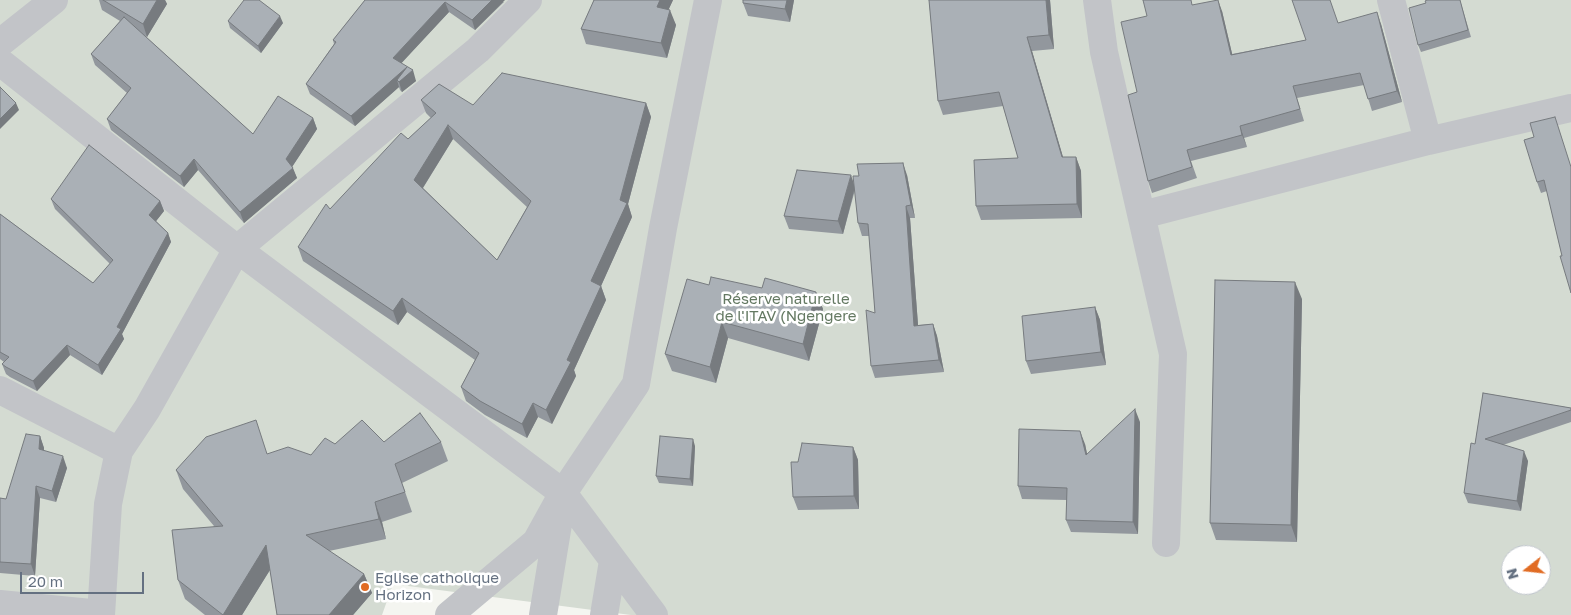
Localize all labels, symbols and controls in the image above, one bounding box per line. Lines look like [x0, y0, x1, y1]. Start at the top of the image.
park label: Réserve naturelle de l'ITAV (Ngengere [715, 290, 857, 325]
north arrow [1501, 545, 1551, 595]
scale bar [22, 562, 146, 594]
text: N [1502, 567, 1522, 581]
place label: Eglise catholique Horizon [375, 569, 499, 604]
text: 20 m [28, 572, 63, 590]
marker: Eglise catholique Horizon [359, 581, 371, 593]

